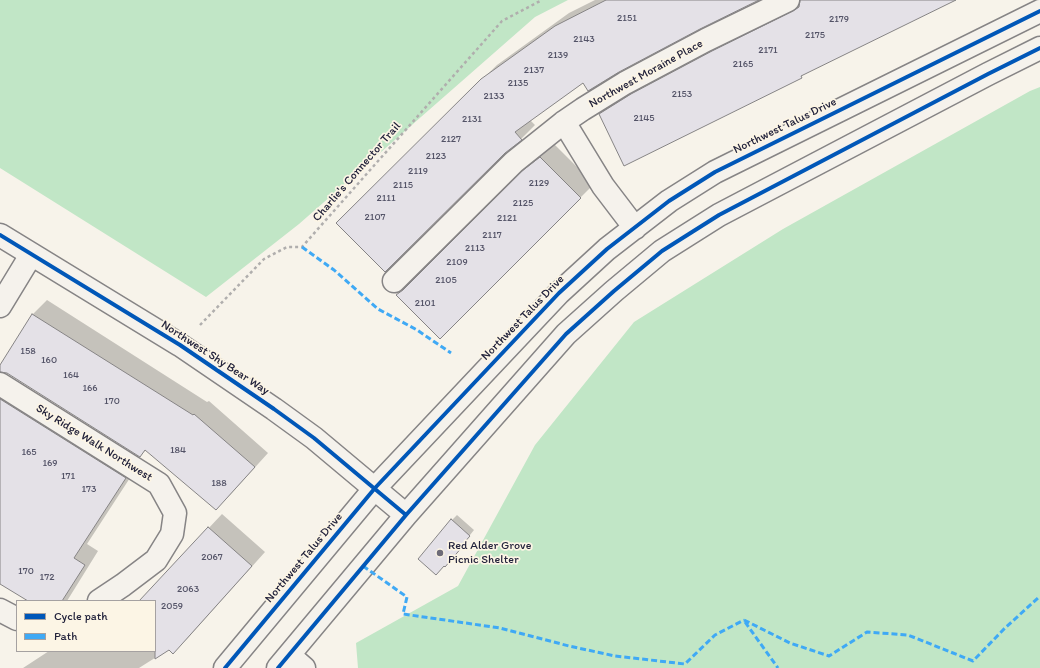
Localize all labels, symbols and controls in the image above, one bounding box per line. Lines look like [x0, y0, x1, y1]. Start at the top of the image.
house number: 2151 [617, 12, 637, 24]
house number: 2179 [829, 13, 849, 25]
house number: 2175 [805, 29, 825, 41]
house number: 2143 [573, 33, 595, 45]
street label: Northwest Moraine Place [587, 37, 705, 111]
house number: 2171 [758, 44, 778, 56]
house number: 2139 [548, 49, 568, 61]
house number: 2165 [733, 58, 753, 70]
house number: 2137 [524, 64, 544, 76]
house number: 2135 [508, 77, 528, 89]
house number: 2153 [672, 88, 692, 100]
house number: 2133 [484, 90, 504, 102]
street label: Northwest Talus Drive [731, 95, 839, 157]
house number: 2145 [633, 112, 655, 124]
house number: 2131 [462, 113, 482, 125]
street label: Charlie's Connector Trail [310, 119, 404, 225]
house number: 2127 [441, 133, 461, 145]
house number: 2123 [426, 150, 446, 162]
house number: 2119 [408, 165, 428, 177]
house number: 2129 [529, 177, 549, 189]
house number: 2115 [393, 179, 413, 191]
house number: 2111 [376, 192, 396, 204]
house number: 2125 [513, 197, 533, 209]
house number: 2107 [364, 211, 386, 223]
house number: 2121 [497, 212, 517, 224]
house number: 2117 [482, 229, 502, 241]
house number: 2113 [465, 242, 485, 254]
house number: 2109 [446, 256, 468, 268]
street label: Northwest Talus Drive [479, 272, 567, 364]
house number: 2105 [435, 274, 457, 286]
house number: 2101 [415, 297, 435, 309]
street label: Northwest Shy Bear Way [158, 318, 272, 398]
house number: 158 [20, 345, 36, 357]
house number: 160 [41, 354, 57, 366]
house number: 164 [63, 369, 79, 381]
house number: 166 [82, 382, 98, 394]
house number: 170 [104, 395, 120, 407]
street label: Sky Ridge Walk Northwest [33, 401, 155, 485]
house number: 184 [170, 444, 186, 456]
house number: 165 [21, 446, 37, 458]
house number: 169 [42, 457, 58, 469]
house number: 171 [61, 470, 75, 482]
house number: 188 [211, 477, 227, 489]
house number: 173 [81, 483, 97, 495]
street label: Northwest Talus Drive [262, 510, 346, 606]
place label: Red Alder Grove Picnic Shelter [448, 539, 531, 567]
marker: Red Alder Grove Picnic Shelter [435, 548, 445, 558]
house number: 2067 [201, 551, 223, 563]
house number: 170 [18, 565, 34, 577]
house number: 172 [40, 571, 54, 583]
house number: 2063 [177, 583, 199, 595]
legend [16, 600, 156, 652]
house number: 2059 [161, 600, 183, 612]
text: Cycle path [54, 609, 108, 623]
text: Path [54, 629, 77, 643]

